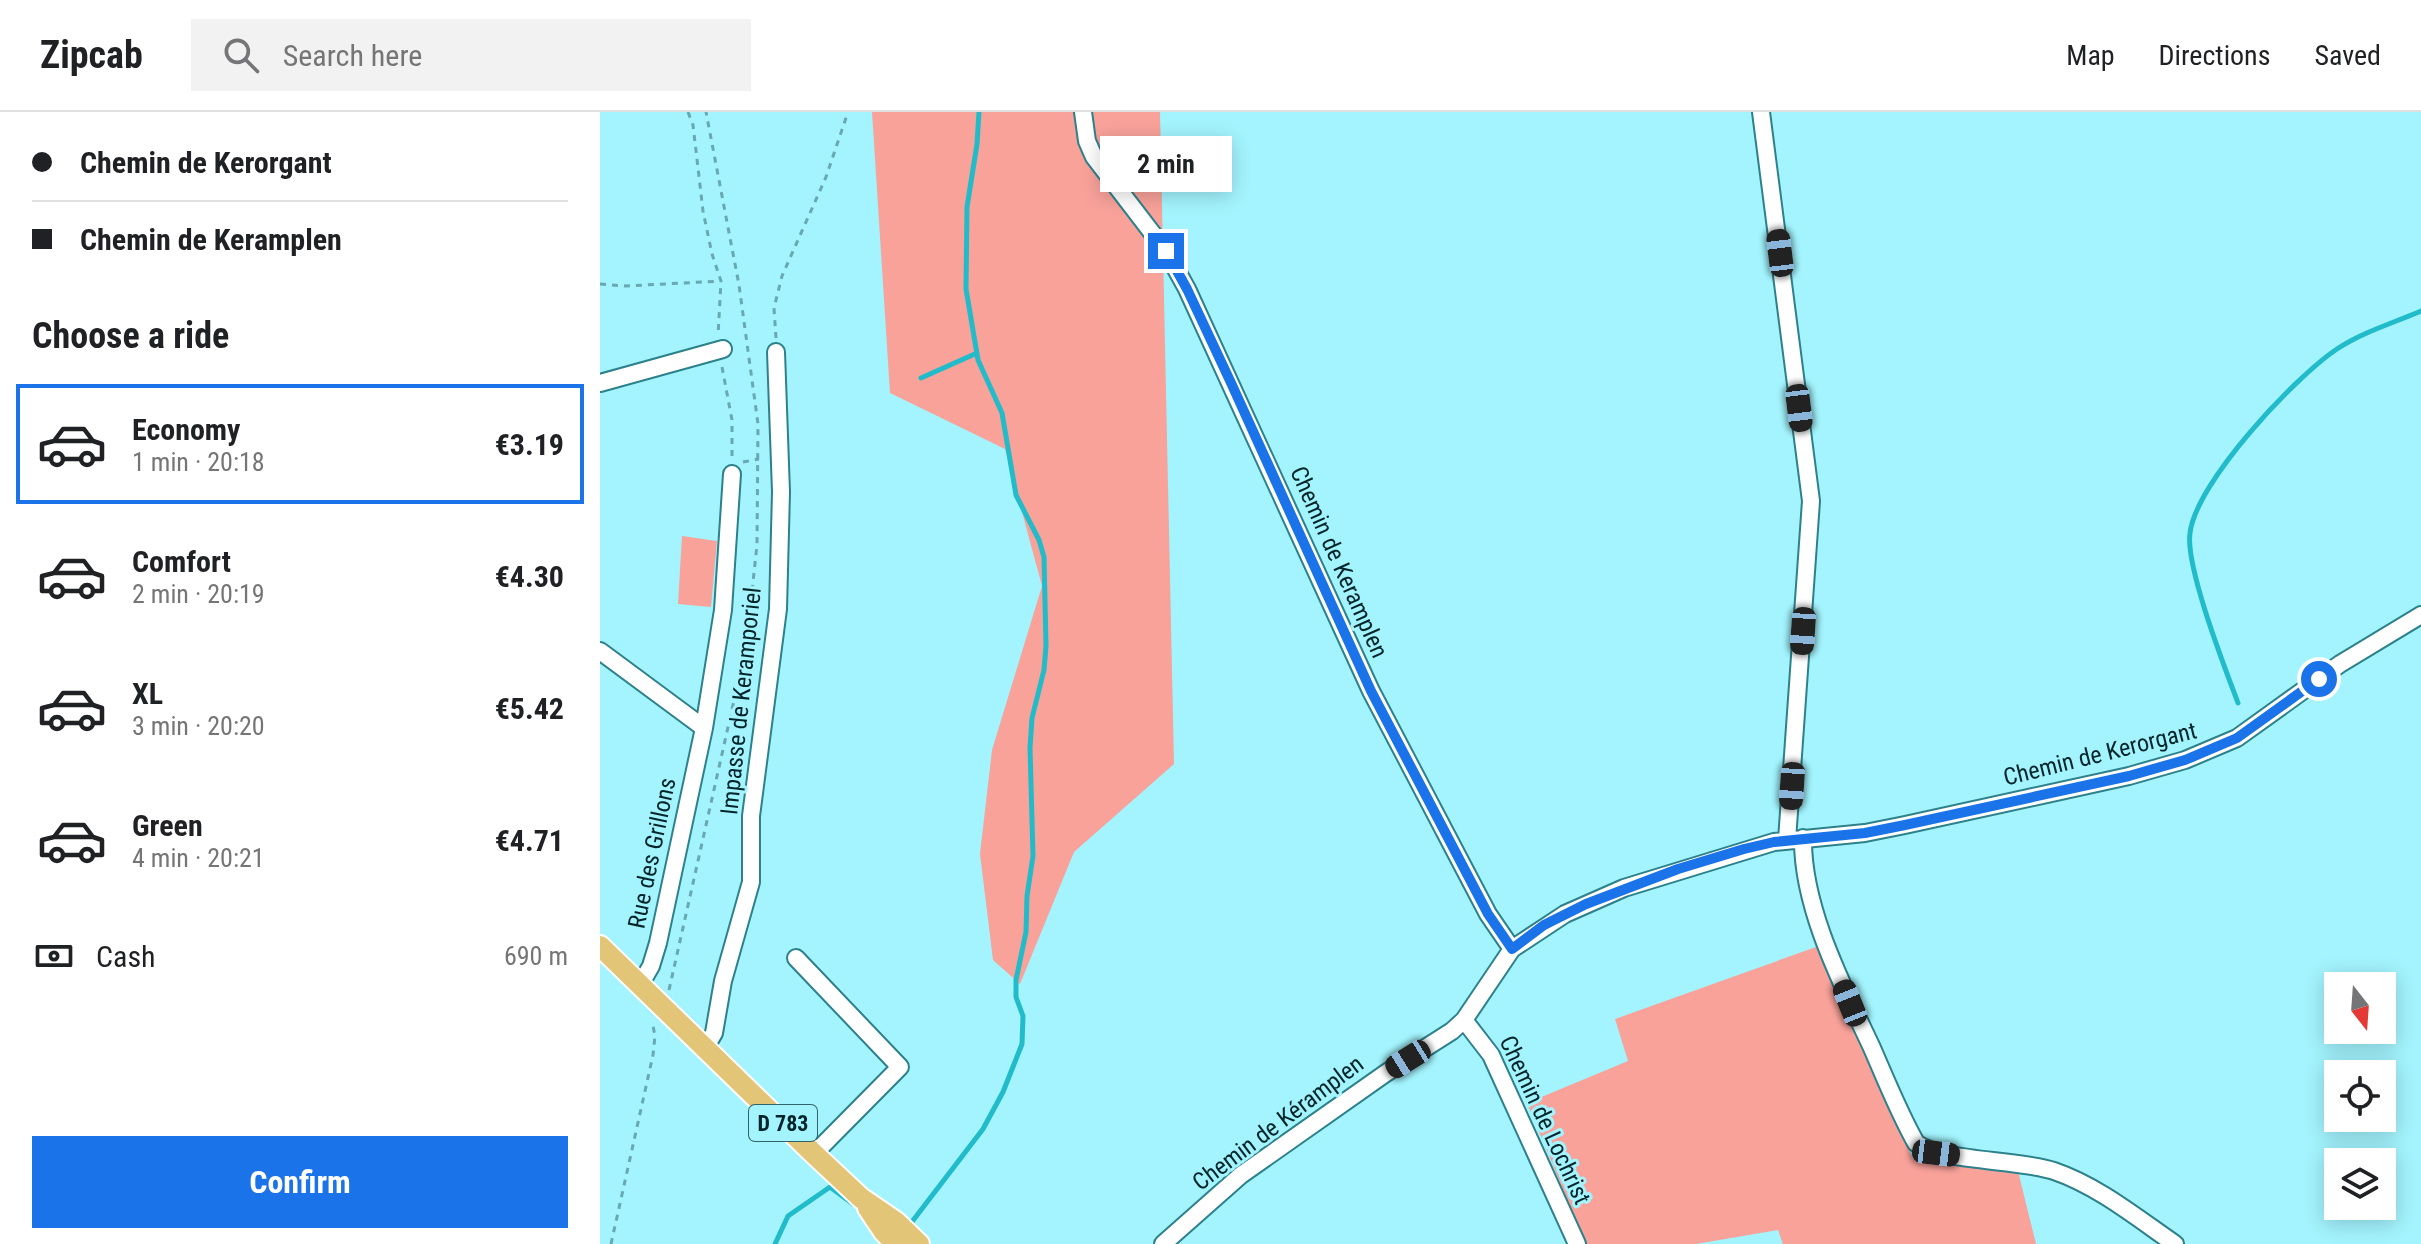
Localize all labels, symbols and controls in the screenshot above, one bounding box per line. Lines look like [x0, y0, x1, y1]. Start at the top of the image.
search box [191, 19, 751, 91]
text: Zipcab [40, 33, 143, 77]
icon: search [219, 33, 263, 77]
text: Search here [283, 38, 422, 73]
text: Map [2066, 39, 2115, 72]
text: Directions [2159, 39, 2270, 72]
text: Saved [2314, 39, 2381, 72]
callout: 2 min [1100, 135, 1232, 191]
text: Chemin de Kerorgant [80, 145, 332, 180]
text: 2 min [1137, 149, 1195, 179]
text: Chemin de Keramplen [80, 222, 342, 257]
car [1765, 228, 1795, 278]
route end [1148, 233, 1184, 269]
text: Choose a ride [32, 315, 229, 357]
car [1784, 383, 1814, 433]
icon: car [36, 408, 108, 480]
text: Economy [132, 412, 240, 447]
text: €3.19 [495, 427, 564, 462]
text: 1 min · 20:18 [132, 447, 265, 477]
street label: Chemin de Keramplen [1284, 462, 1394, 662]
icon: car [36, 540, 108, 612]
text: Comfort [132, 544, 231, 579]
text: €4.30 [495, 559, 564, 594]
text: 2 min · 20:19 [132, 579, 265, 609]
street label: Impasse de Keramporiel [715, 586, 767, 816]
car [1789, 606, 1817, 656]
route start [2301, 661, 2337, 697]
icon: car [36, 672, 108, 744]
text: XL [132, 676, 163, 711]
text: €5.42 [495, 691, 564, 726]
text: 3 min · 20:20 [132, 711, 265, 741]
street label: Chemin de Kerorgant [2000, 716, 2200, 792]
car [1778, 761, 1806, 811]
street label: Rue des Grillons [622, 775, 682, 931]
icon: car [36, 804, 108, 876]
text: Green [132, 808, 203, 843]
text: €4.71 [495, 823, 564, 858]
text: 4 min · 20:21 [132, 843, 265, 873]
icon: cash [32, 934, 76, 978]
text: Cash [96, 939, 156, 974]
text: 690 m [504, 941, 568, 971]
north arrow [2324, 972, 2396, 1044]
map controls [2324, 972, 2396, 1220]
car [1830, 976, 1870, 1030]
street label: Chemin de Lochrist [1494, 1031, 1596, 1209]
car [1381, 1036, 1435, 1082]
street label: Chemin de Kéramplen [1187, 1050, 1369, 1196]
button: locate [2324, 1060, 2396, 1132]
road number: D 783 [749, 1105, 817, 1141]
button: Confirm [32, 1136, 568, 1228]
car [1911, 1138, 1961, 1168]
button: layers [2324, 1148, 2396, 1220]

